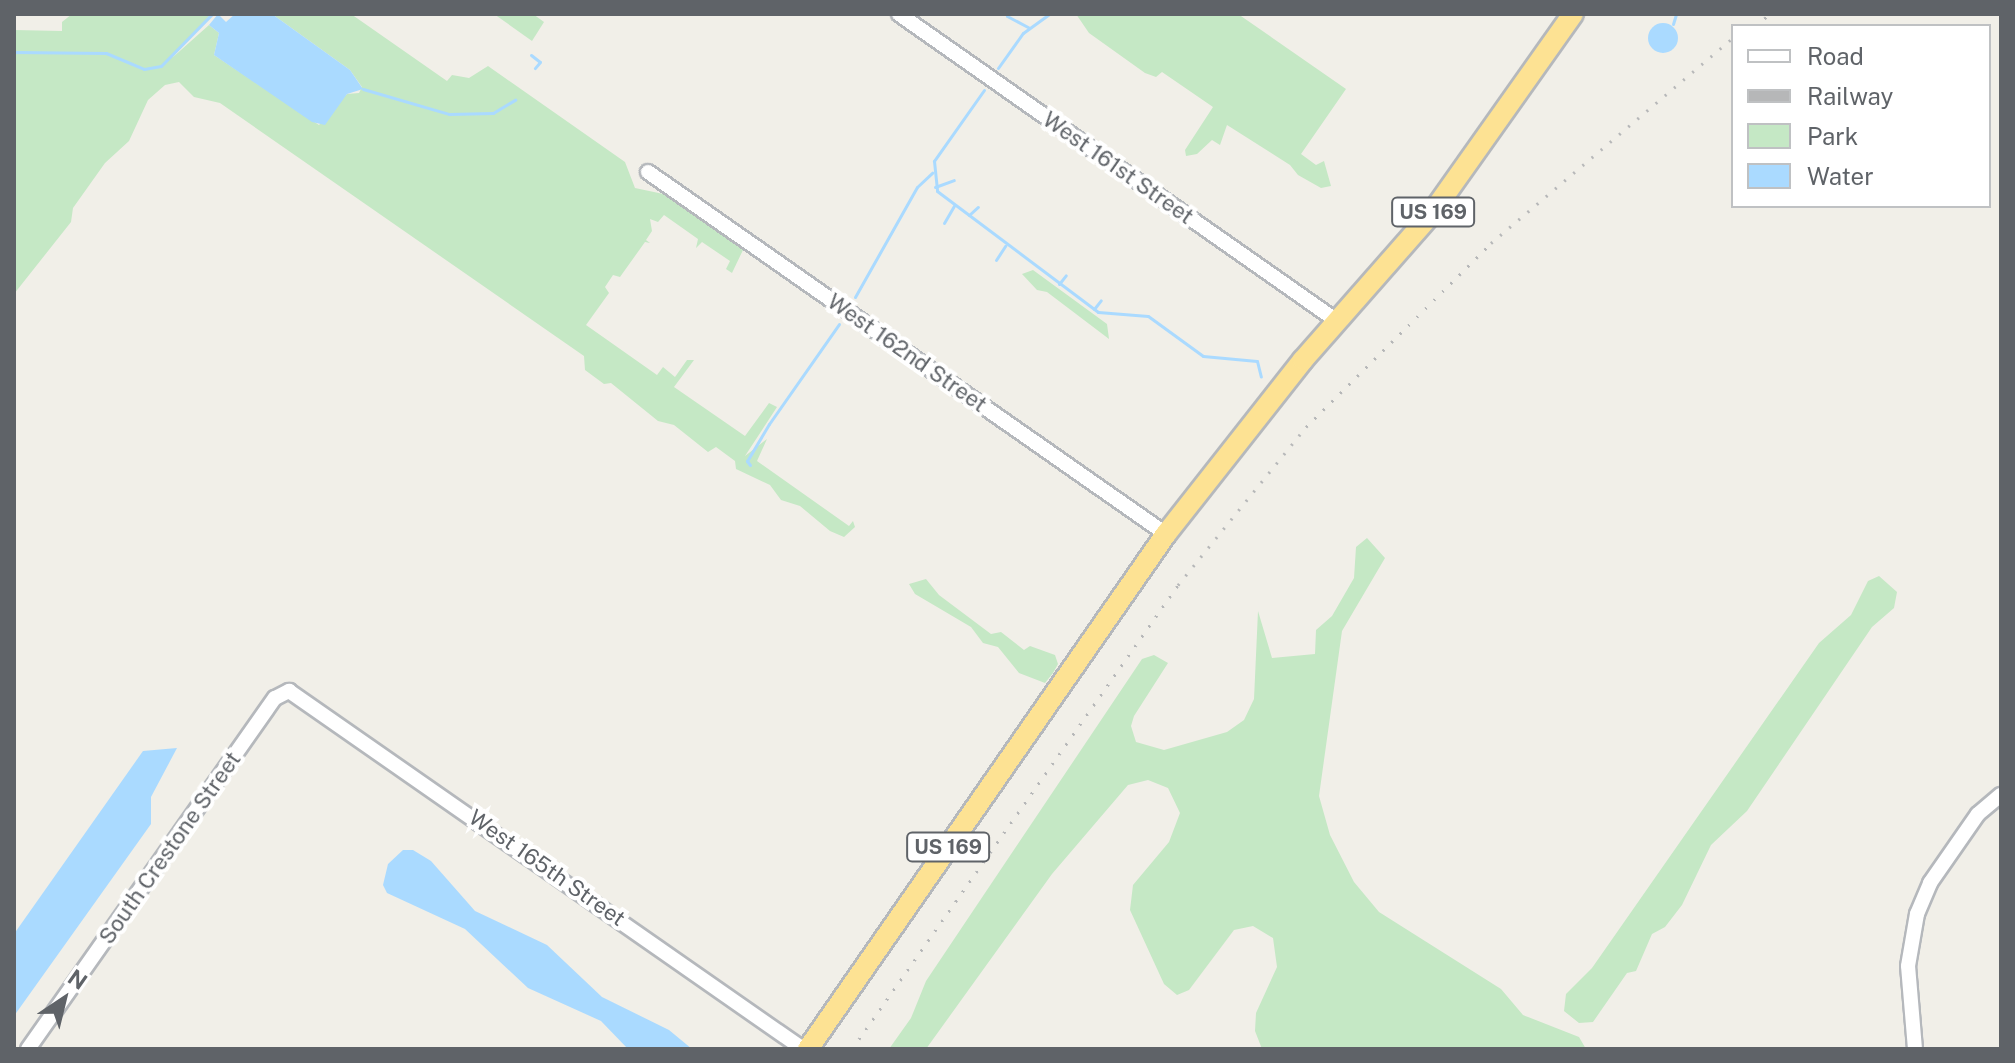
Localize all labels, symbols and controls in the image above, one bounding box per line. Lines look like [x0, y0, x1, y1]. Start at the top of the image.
legend [1731, 24, 1991, 208]
text: Road [1807, 42, 1864, 70]
text: Railway [1807, 82, 1893, 110]
street label: West 161st Street [1038, 106, 1198, 230]
text: Park [1807, 122, 1858, 150]
text: Water [1807, 162, 1874, 190]
road number: US 169 [1391, 196, 1475, 228]
street label: West 162nd Street [822, 288, 992, 418]
street label: South Crestone Street [94, 747, 246, 949]
street label: West 165th Street [464, 804, 630, 932]
road number: US 169 [906, 831, 990, 863]
north arrow [24, 959, 104, 1039]
text: N [63, 964, 92, 995]

